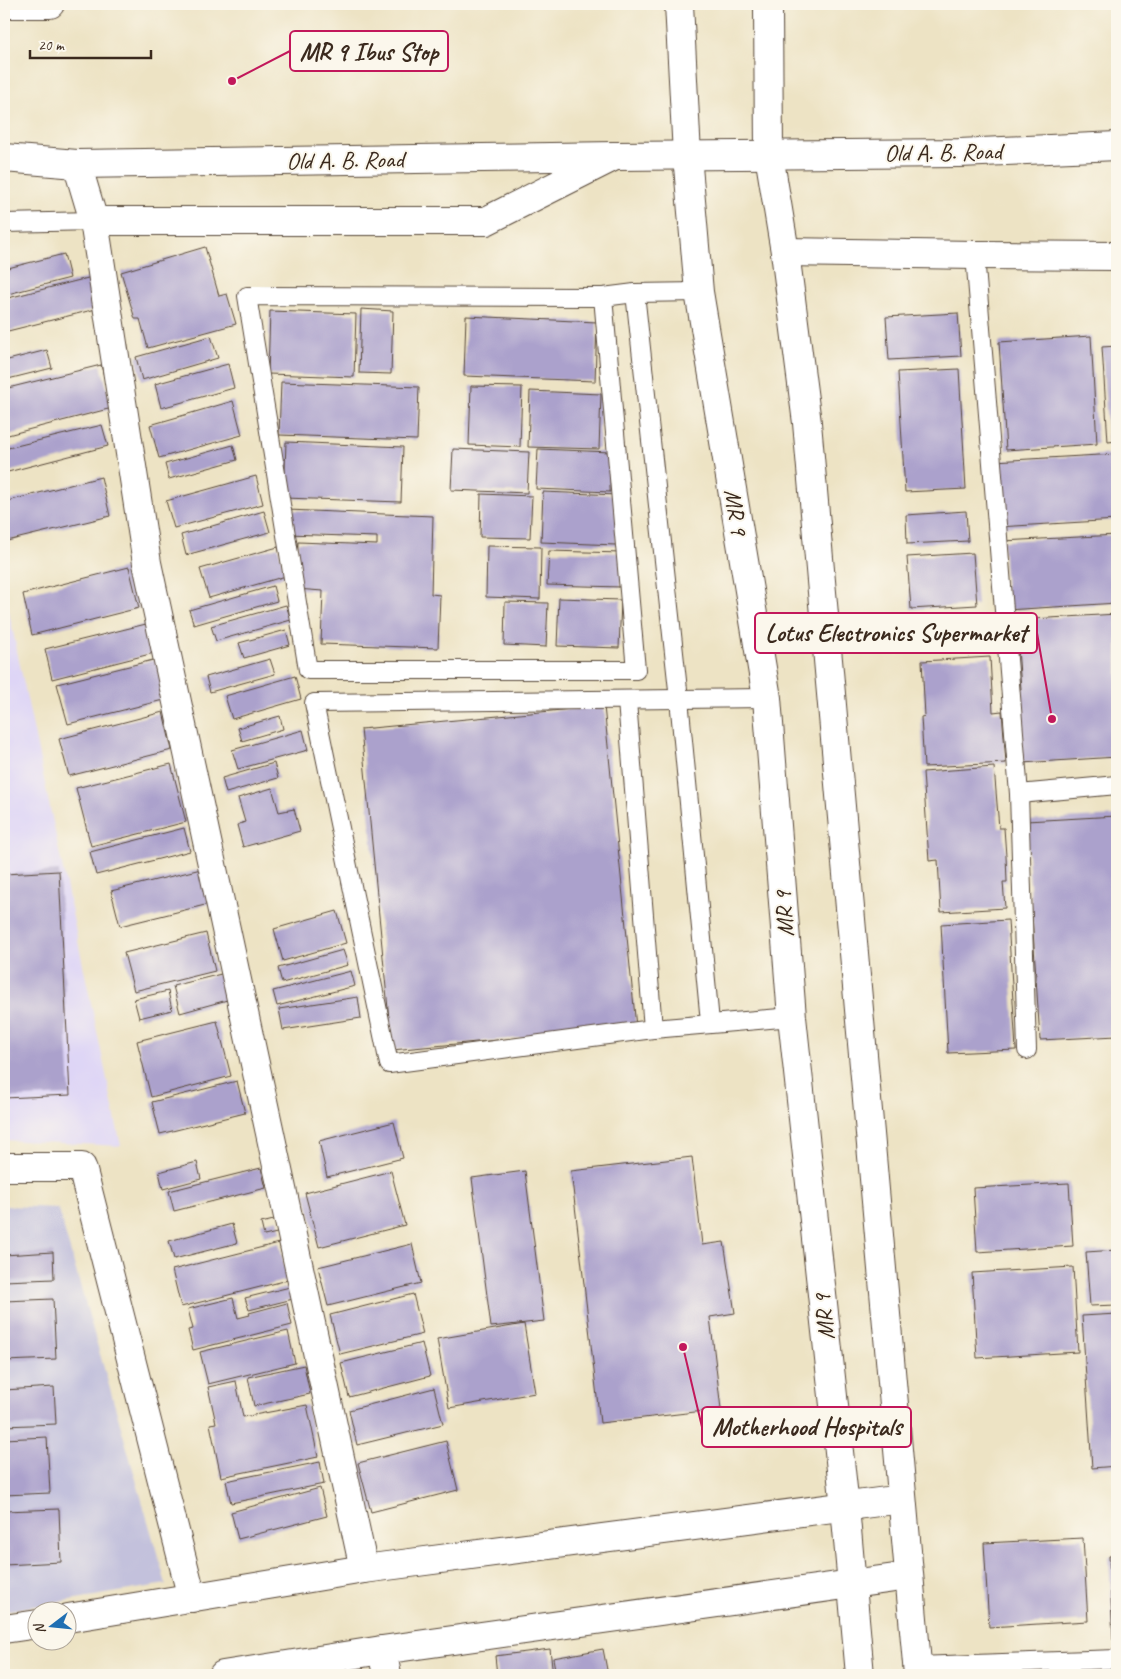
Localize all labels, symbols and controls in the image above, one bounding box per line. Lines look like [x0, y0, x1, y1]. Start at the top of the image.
scale bar [30, 28, 151, 60]
callout: MR 9 Ibus Stop [290, 31, 448, 71]
text: 20 m [38, 36, 65, 55]
text: MR 9 Ibus Stop [300, 36, 440, 68]
street label: Old A. B. Road [884, 136, 1006, 168]
street label: Old A. B. Road [286, 144, 408, 176]
street label: MR 9 [718, 487, 755, 539]
callout: Lotus Electronics Supermarket [755, 613, 1037, 653]
text: Lotus Electronics Supermarket [765, 617, 1031, 649]
street label: MR 9 [767, 888, 801, 938]
street label: MR 9 [806, 1290, 841, 1341]
callout: Motherhood Hospitals [702, 1407, 911, 1447]
text: Motherhood Hospitals [712, 1411, 904, 1443]
north arrow [28, 1602, 78, 1652]
text: N [30, 1621, 49, 1636]

